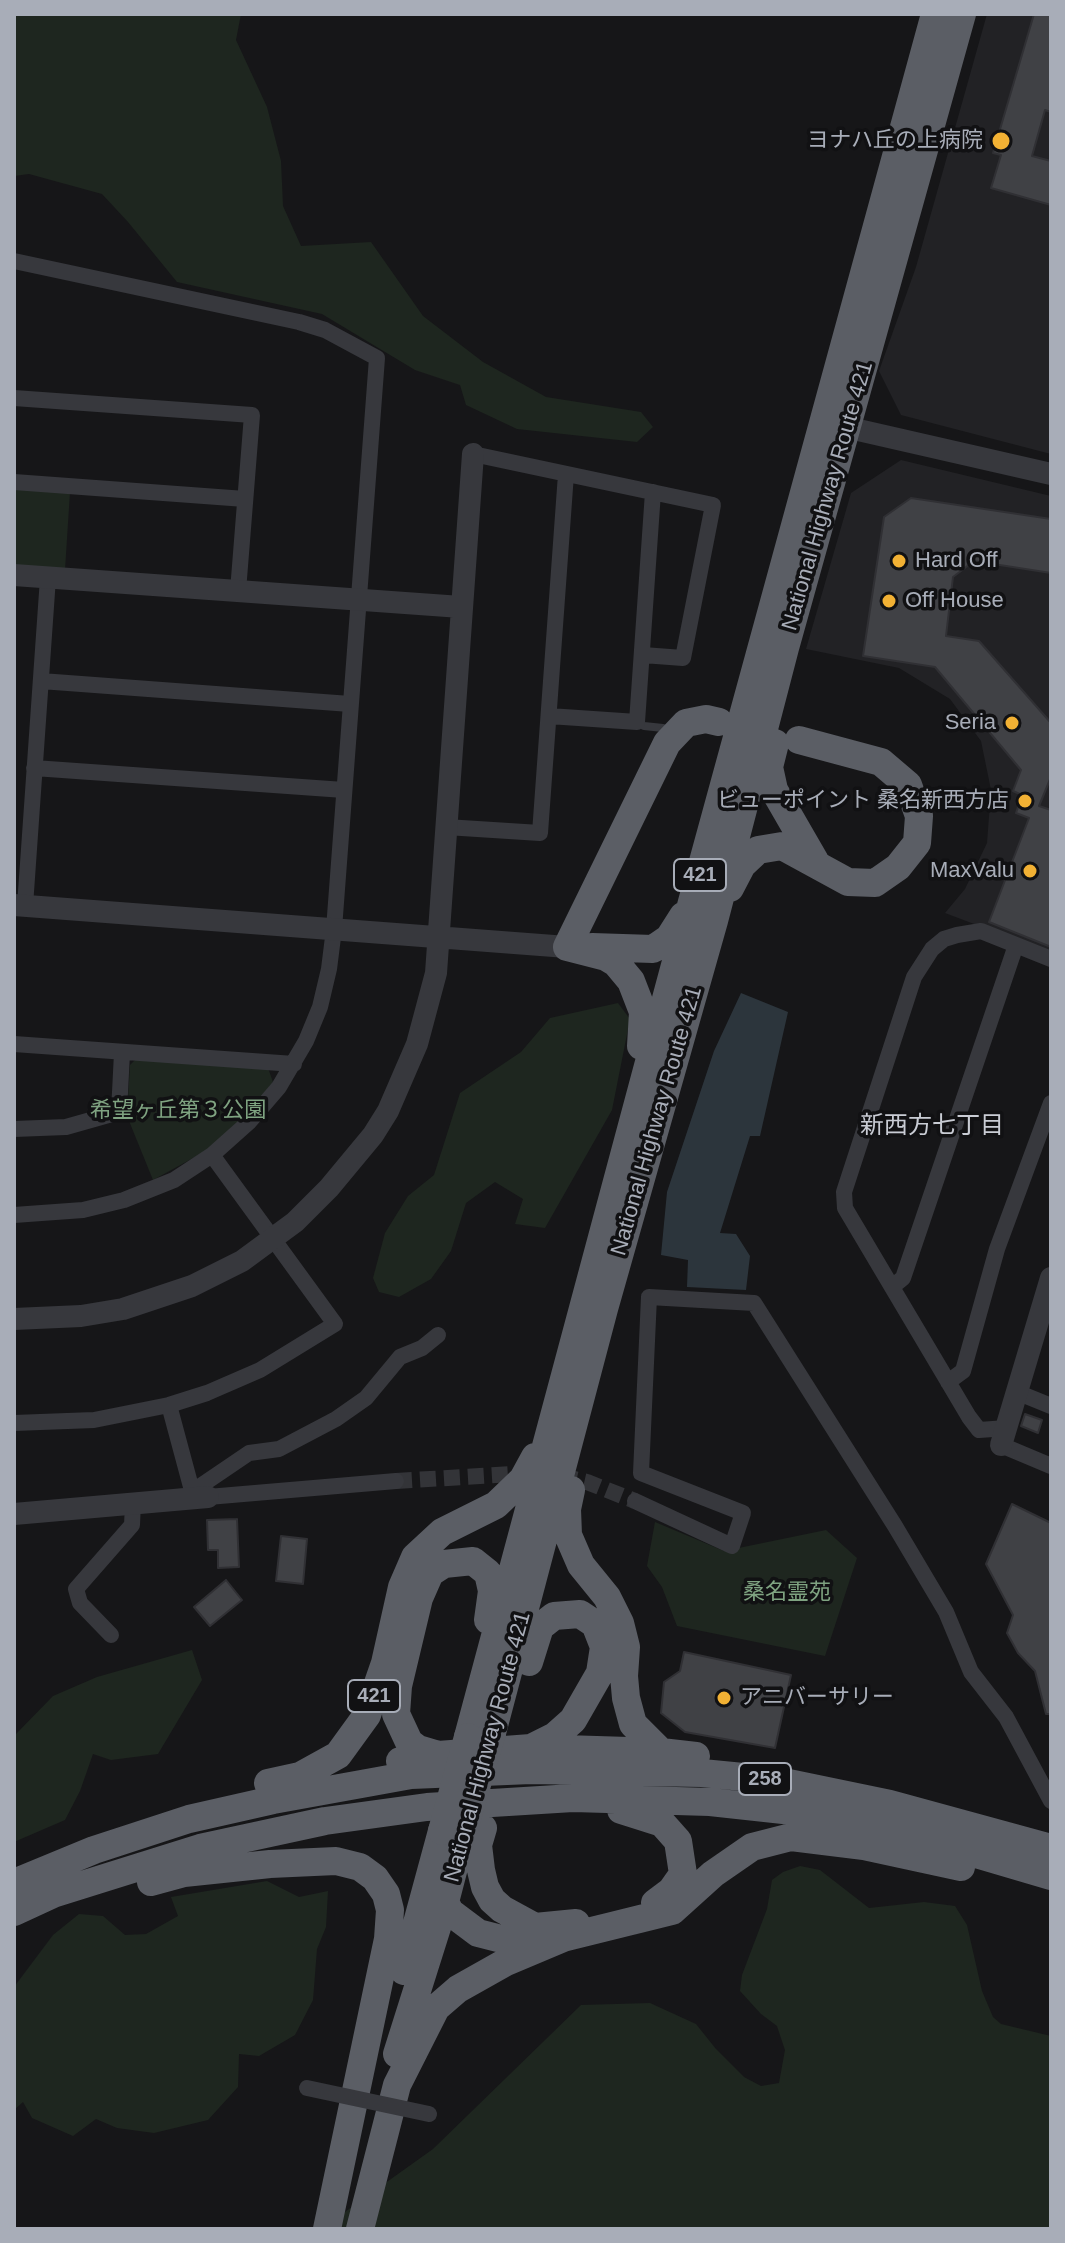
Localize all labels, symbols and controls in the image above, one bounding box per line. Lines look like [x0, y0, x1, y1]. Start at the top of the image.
place label: ヨナハ丘の上病院 [807, 128, 983, 154]
marker: ヨナハ丘の上病院 [990, 130, 1012, 152]
street label: National Highway Route 421 [777, 358, 879, 634]
place label: Hard Off [915, 548, 998, 574]
marker: Hard Off [890, 552, 908, 570]
place label: Off House [905, 588, 1004, 614]
marker: Off House [880, 592, 898, 610]
place label: Seria [945, 710, 996, 736]
marker: Seria [1003, 714, 1021, 732]
place label: ビューポイント 桑名新西方店 [717, 788, 1009, 814]
marker: ビューポイント 桑名新西方店 [1016, 792, 1034, 810]
place label: MaxValu [930, 858, 1014, 884]
road number: 421 [674, 859, 726, 891]
marker: MaxValu [1021, 862, 1039, 880]
street label: National Highway Route 421 [606, 983, 708, 1259]
park label: 希望ヶ丘第３公園 [90, 1098, 266, 1124]
district label: 新西方七丁目 [860, 1112, 1004, 1140]
park label: 桑名霊苑 [743, 1580, 831, 1606]
street label: National Highway Route 421 [439, 1609, 537, 1885]
road number: 421 [348, 1680, 400, 1712]
place label: アニバーサリー [740, 1685, 894, 1711]
marker: アニバーサリー [715, 1689, 733, 1707]
road number: 258 [739, 1763, 791, 1795]

